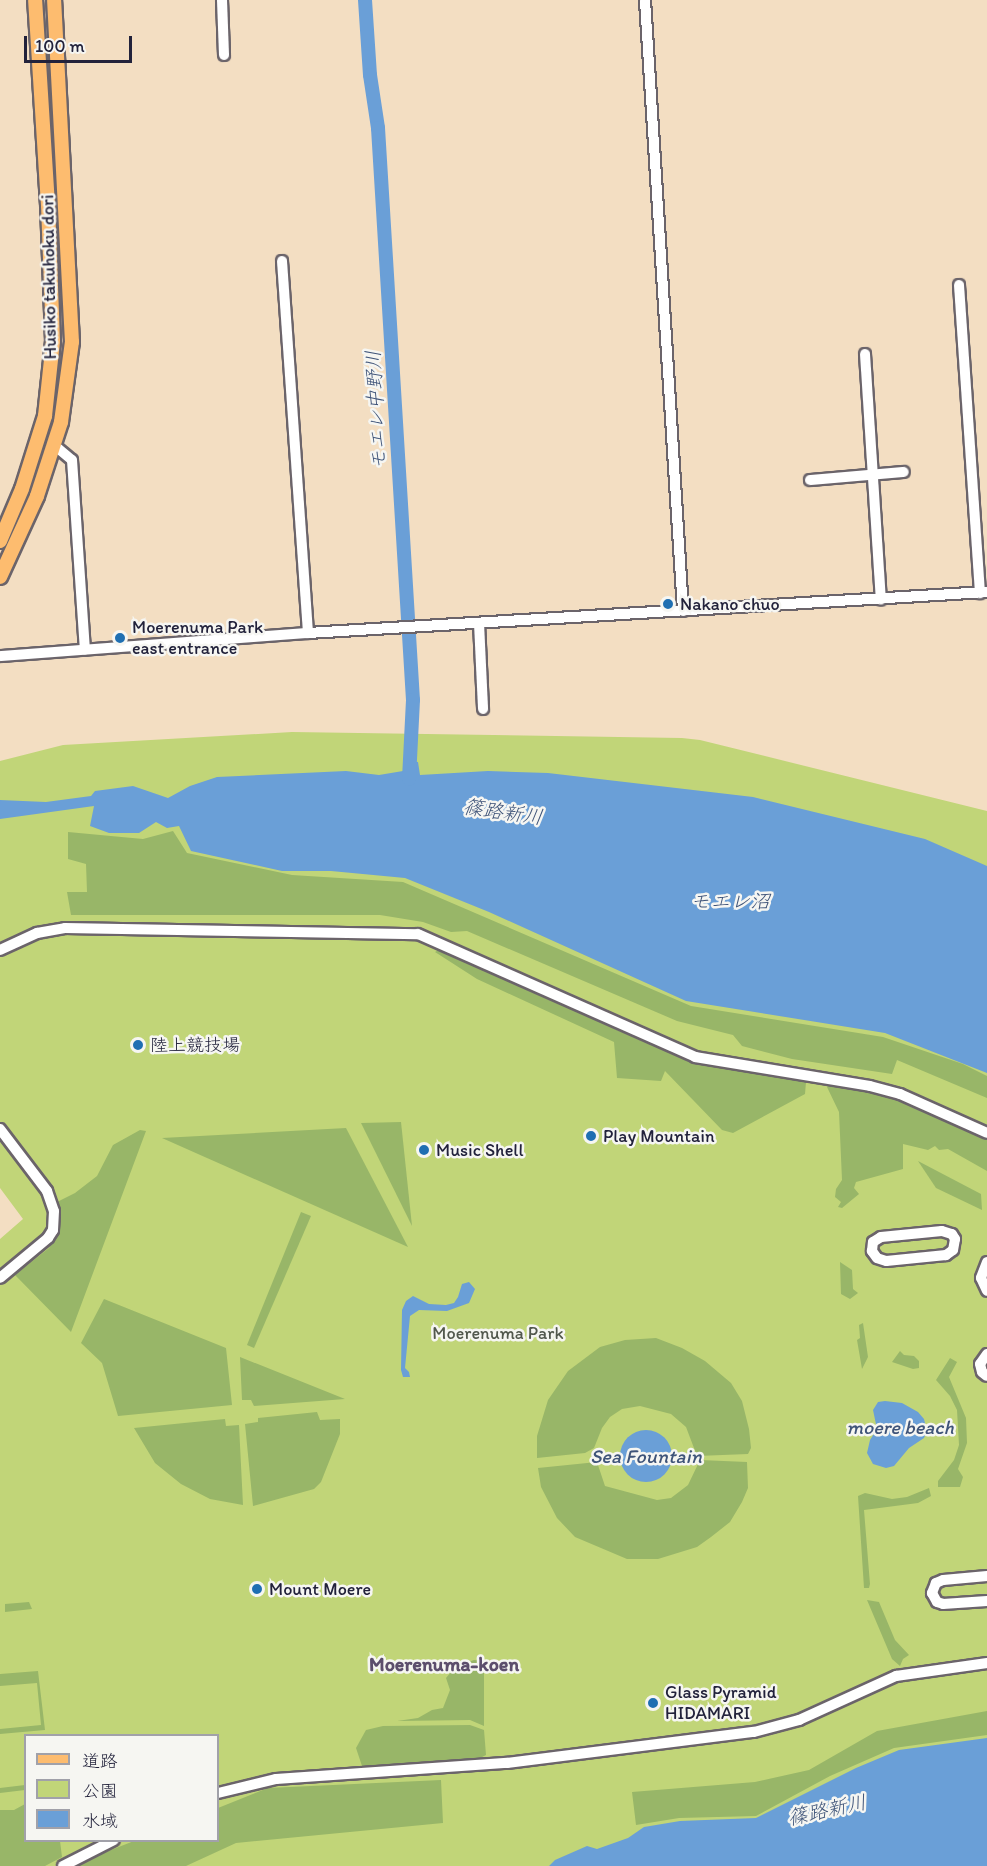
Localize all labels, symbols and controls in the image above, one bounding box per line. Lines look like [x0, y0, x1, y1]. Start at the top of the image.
scale bar [27, 24, 135, 62]
text: 100 m [35, 35, 85, 57]
street label: Husiko takuhoku dori [37, 194, 61, 360]
water label: モエレ中野川 [361, 349, 391, 471]
place label: Nakano chuo [680, 593, 779, 615]
marker: Nakano chuo [661, 597, 675, 611]
place label: Moerenuma Park east entrance [132, 617, 263, 660]
marker: Moerenuma Park east entrance [113, 631, 127, 645]
water label: 篠路新川 [462, 795, 544, 829]
water label: モエレ沼 [690, 889, 770, 913]
place label: 陸上競技場 [150, 1034, 240, 1056]
marker: 陸上競技場 [131, 1038, 145, 1052]
place label: Play Mountain [603, 1125, 714, 1147]
marker: Play Mountain [584, 1129, 598, 1143]
place label: Music Shell [436, 1139, 524, 1161]
marker: Music Shell [417, 1143, 431, 1157]
park label: Moerenuma Park [433, 1322, 563, 1344]
water label: moere beach [846, 1415, 954, 1439]
water label: Sea Fountain [590, 1444, 702, 1468]
place label: Mount Moere [269, 1578, 371, 1600]
marker: Mount Moere [250, 1582, 264, 1596]
district label: Moerenuma-koen [369, 1652, 519, 1676]
place label: Glass Pyramid HIDAMARI [665, 1682, 776, 1724]
marker: Glass Pyramid HIDAMARI [646, 1696, 660, 1710]
legend [24, 1734, 219, 1842]
text: 道路 [82, 1750, 118, 1772]
text: 公園 [82, 1780, 118, 1802]
water label: 篠路新川 [785, 1790, 869, 1830]
text: 水域 [82, 1810, 118, 1832]

